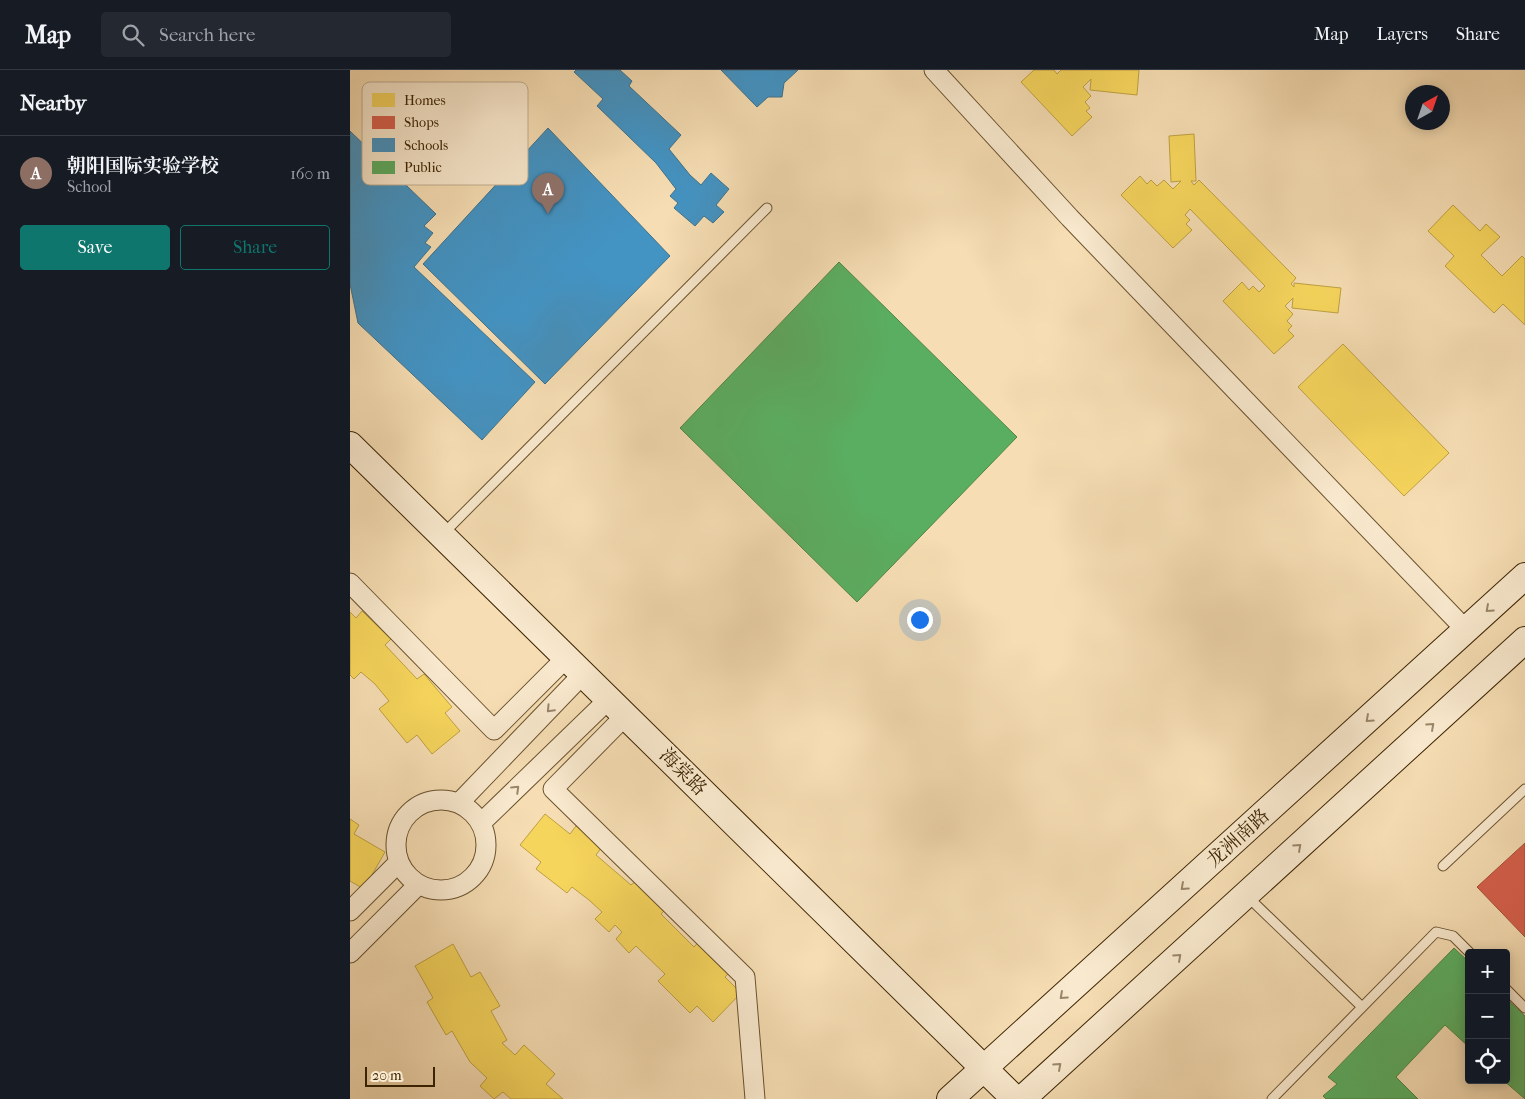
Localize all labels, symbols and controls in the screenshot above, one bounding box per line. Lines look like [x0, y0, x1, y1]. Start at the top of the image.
search box [101, 12, 451, 57]
text: Map [25, 21, 71, 49]
icon: search [119, 21, 147, 49]
text: Search here [159, 24, 255, 46]
text: Map [1314, 24, 1348, 45]
text: Layers [1376, 24, 1428, 45]
text: Share [1456, 24, 1500, 45]
legend [362, 82, 528, 185]
north arrow [1405, 85, 1450, 130]
text: Nearby [20, 91, 86, 115]
text: Homes [404, 92, 446, 109]
text: Shops [404, 114, 439, 131]
text: Schools [404, 137, 448, 154]
text: 朝阳国际实验学校 [67, 155, 219, 177]
text: Public [404, 159, 442, 176]
text: A [31, 164, 41, 183]
text: 160 m [290, 164, 330, 183]
pin: A [532, 173, 564, 214]
text: School [67, 177, 112, 196]
button: Save [20, 225, 170, 270]
button: Share [180, 225, 330, 270]
one-way arrow [1485, 603, 1494, 612]
your location [907, 607, 933, 633]
one-way arrow [547, 704, 556, 713]
one-way arrow [1365, 713, 1374, 722]
one-way arrow [1426, 723, 1435, 732]
street label: 海棠路 [655, 744, 711, 800]
one-way arrow [510, 786, 519, 795]
street label: 龙洲南路 [1202, 804, 1274, 872]
one-way arrow [1293, 844, 1302, 853]
one-way arrow [1180, 881, 1189, 890]
map controls [1465, 949, 1510, 1084]
button: + [1465, 949, 1510, 994]
one-way arrow [1173, 954, 1182, 963]
one-way arrow [1060, 990, 1069, 999]
button: − [1465, 994, 1510, 1039]
button: locate [1465, 1039, 1510, 1084]
one-way arrow [1052, 1063, 1061, 1072]
scale bar [365, 1064, 435, 1087]
text: 20 m [372, 1067, 402, 1084]

